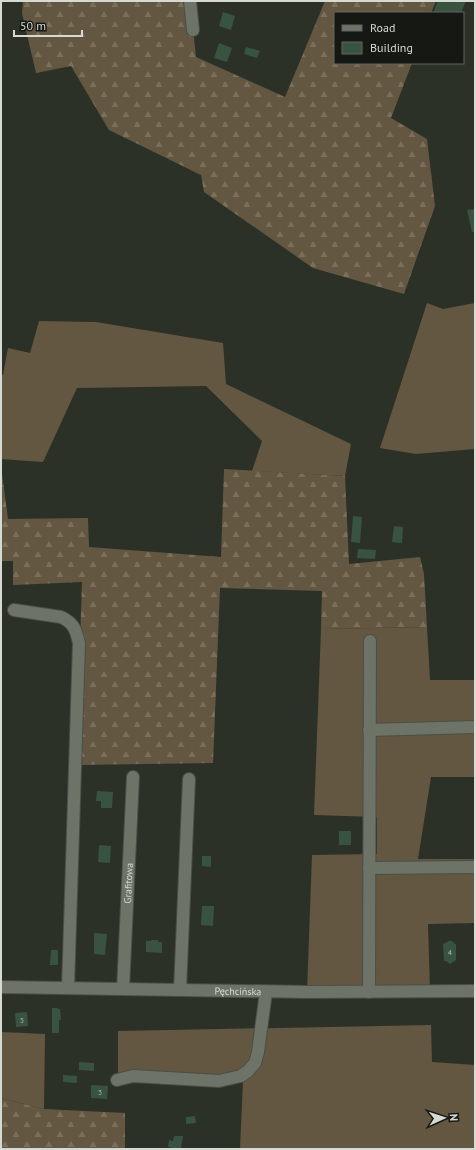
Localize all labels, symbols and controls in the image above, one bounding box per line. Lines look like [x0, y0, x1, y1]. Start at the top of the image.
scale bar [14, 12, 82, 38]
legend [334, 12, 464, 64]
text: 50 m [20, 18, 46, 33]
text: Road [370, 20, 395, 35]
text: Building [370, 40, 413, 55]
street label: Grafitowa [121, 862, 136, 904]
house number: 4 [448, 947, 453, 957]
street label: Pęchcińska [214, 984, 262, 998]
house number: 5 [20, 1015, 24, 1025]
house number: 3 [98, 1087, 102, 1097]
north arrow [424, 1098, 464, 1138]
text: N [447, 1113, 461, 1121]

